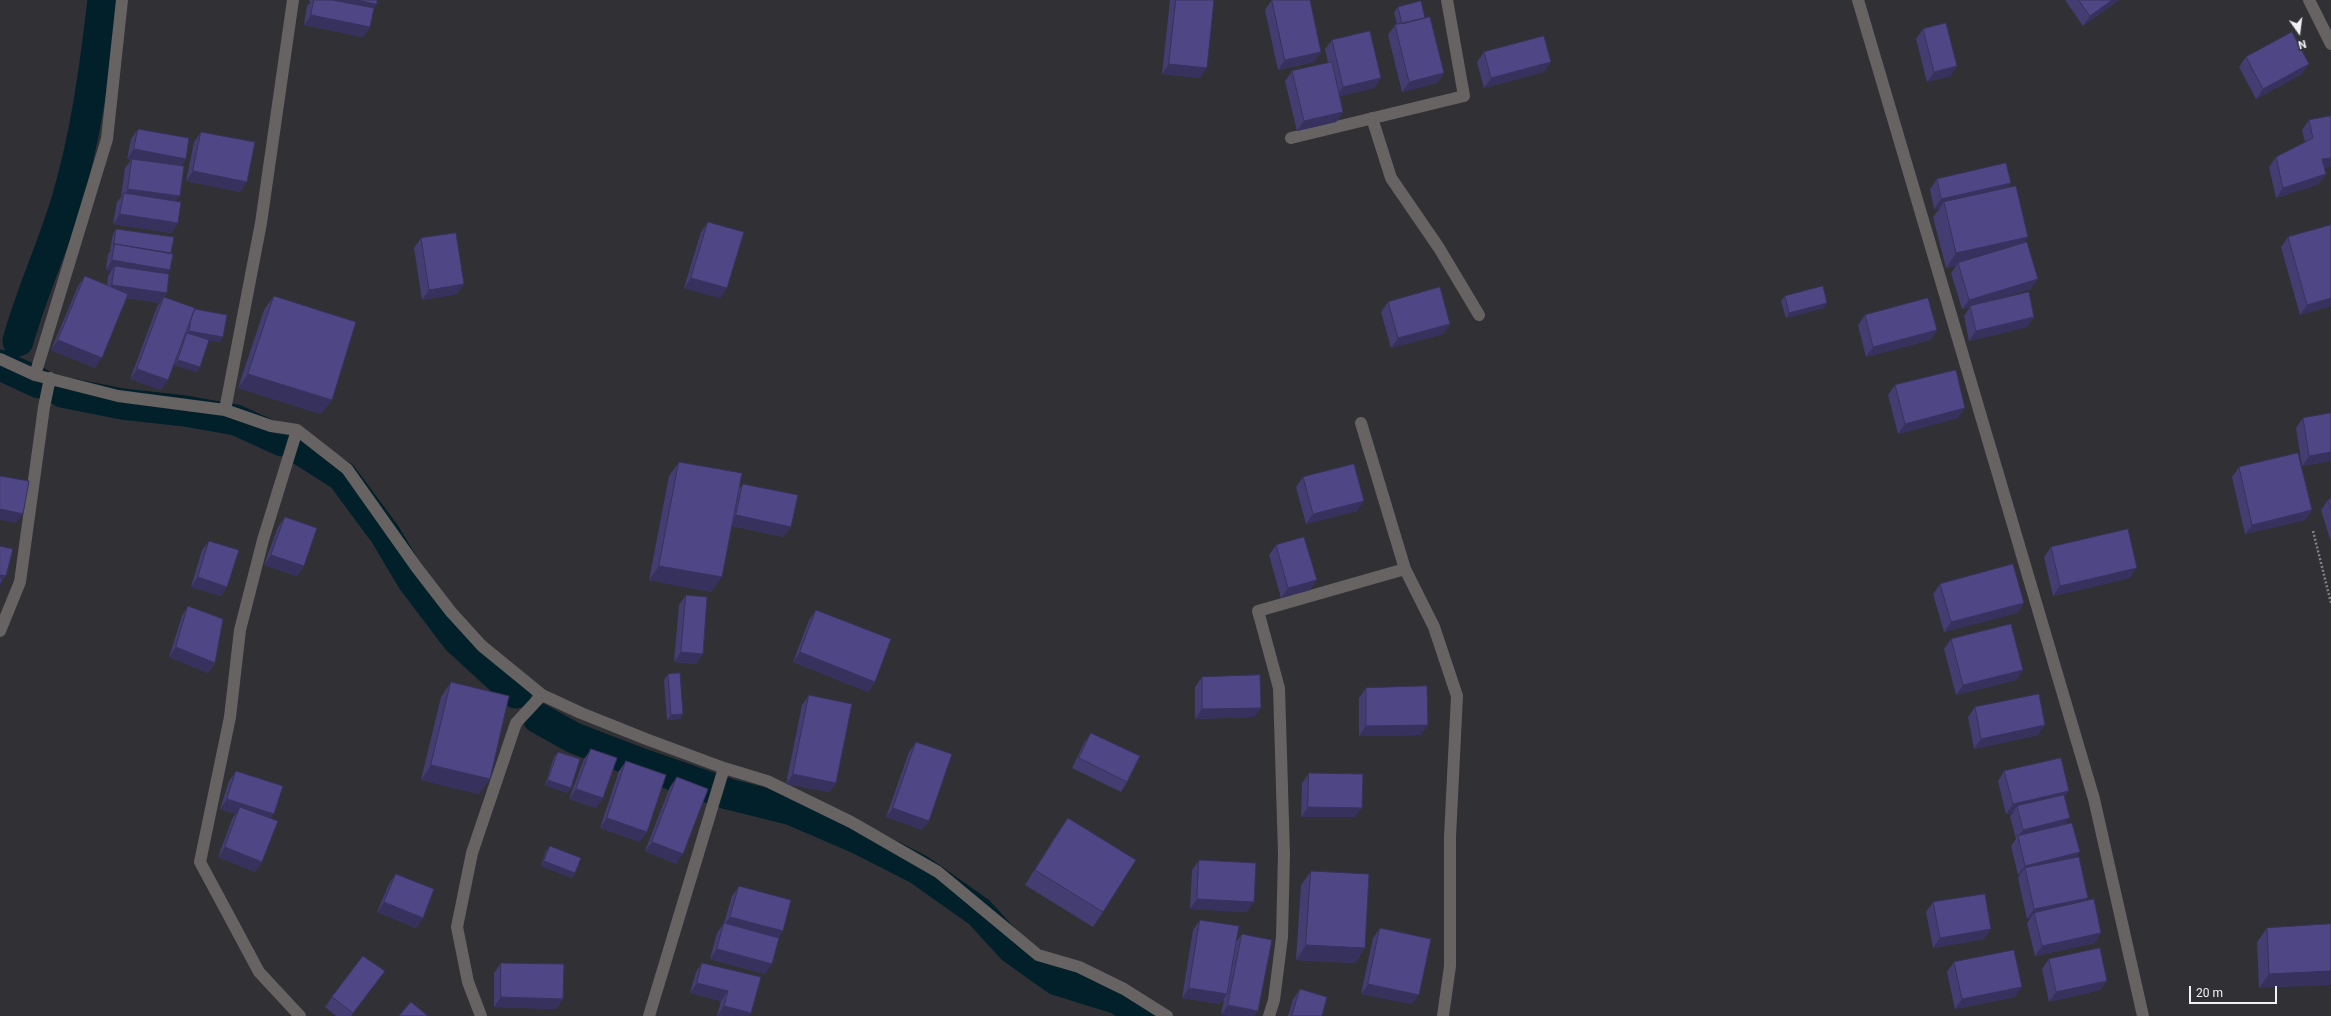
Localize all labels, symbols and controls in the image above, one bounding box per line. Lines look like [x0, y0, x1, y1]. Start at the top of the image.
north arrow [2279, 12, 2319, 52]
text: N [2297, 37, 2307, 51]
scale bar [2191, 978, 2279, 1004]
text: 20 m [2196, 986, 2223, 1000]

